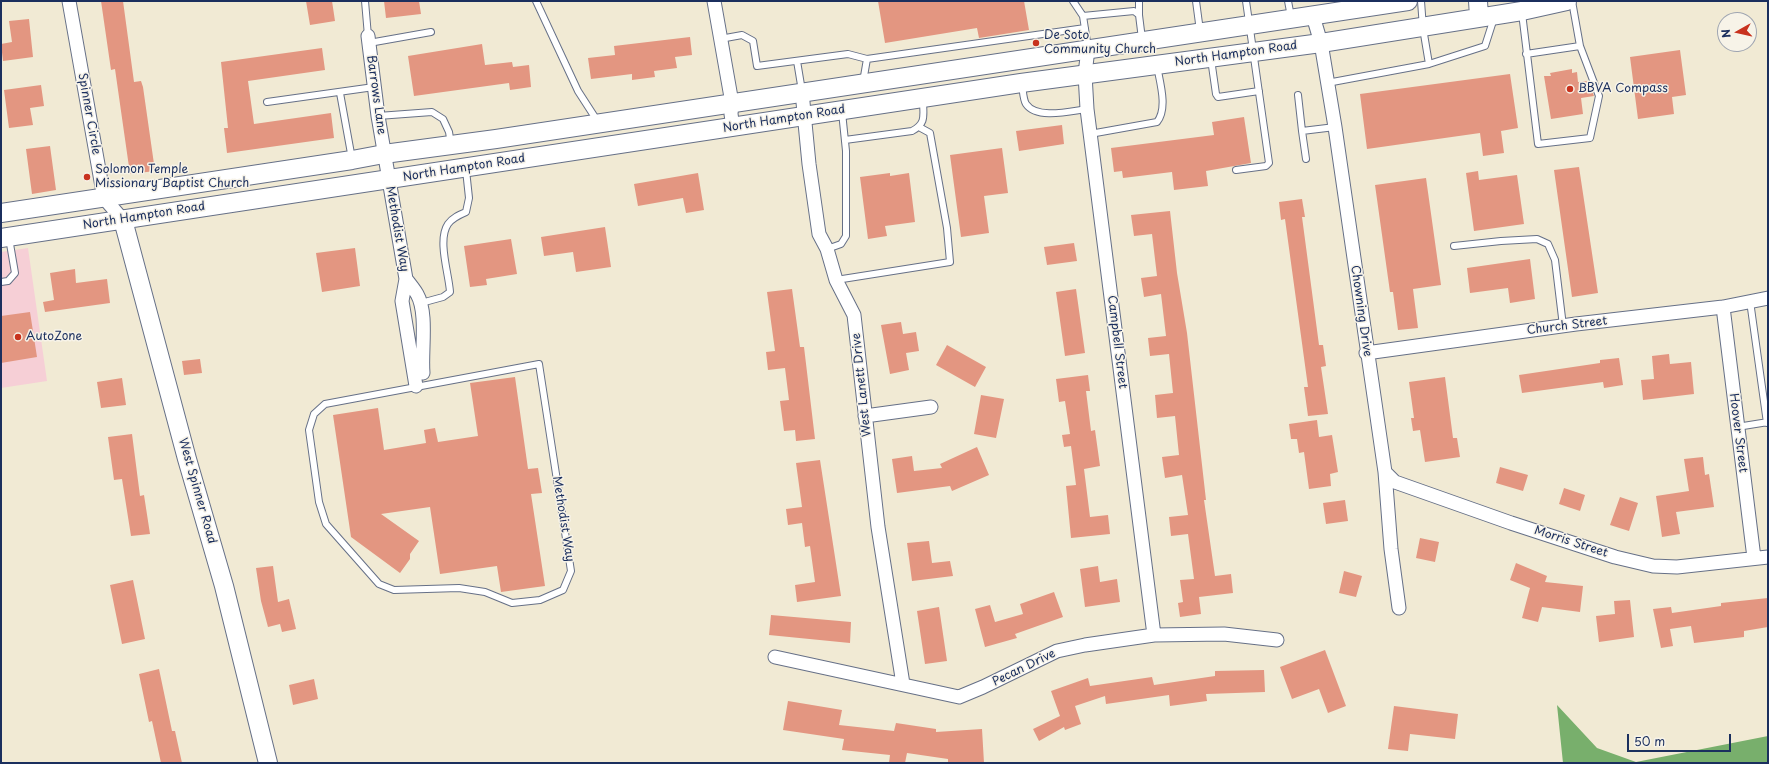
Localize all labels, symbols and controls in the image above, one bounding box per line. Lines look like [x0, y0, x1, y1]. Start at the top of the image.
north arrow [1717, 12, 1757, 52]
text: N [1717, 28, 1735, 39]
place label: De Soto Community Church [1044, 29, 1156, 57]
marker: De Soto Community Church [1031, 38, 1041, 48]
street label: North Hampton Road [1174, 38, 1298, 70]
street label: Barrows Lane [363, 54, 389, 136]
street label: Spinner Circle [75, 72, 103, 156]
place label: BBVA Compass [1578, 82, 1668, 96]
marker: BBVA Compass [1565, 84, 1575, 94]
street label: North Hampton Road [722, 102, 846, 136]
street label: North Hampton Road [402, 151, 526, 185]
place label: Solomon Temple Missionary Baptist Church [95, 163, 249, 191]
marker: Solomon Temple Missionary Baptist Church [82, 172, 92, 182]
street label: Methodist Way [382, 185, 412, 273]
street label: North Hampton Road [82, 199, 206, 233]
street label: Chowning Drive [1347, 264, 1375, 358]
street label: Campbell Street [1104, 294, 1130, 390]
street label: Church Street [1526, 314, 1608, 338]
place label: AutoZone [26, 330, 82, 344]
marker: AutoZone [13, 332, 23, 342]
street label: West Lanett Drive [849, 332, 875, 438]
street label: Hoover Street [1726, 392, 1750, 474]
street label: West Spinner Road [175, 436, 219, 546]
street label: Methodist Way [549, 475, 577, 563]
street label: Morris Street [1532, 523, 1610, 561]
street label: Pecan Drive [990, 647, 1058, 689]
scale bar [1629, 726, 1733, 752]
text: 50 m [1634, 732, 1665, 750]

